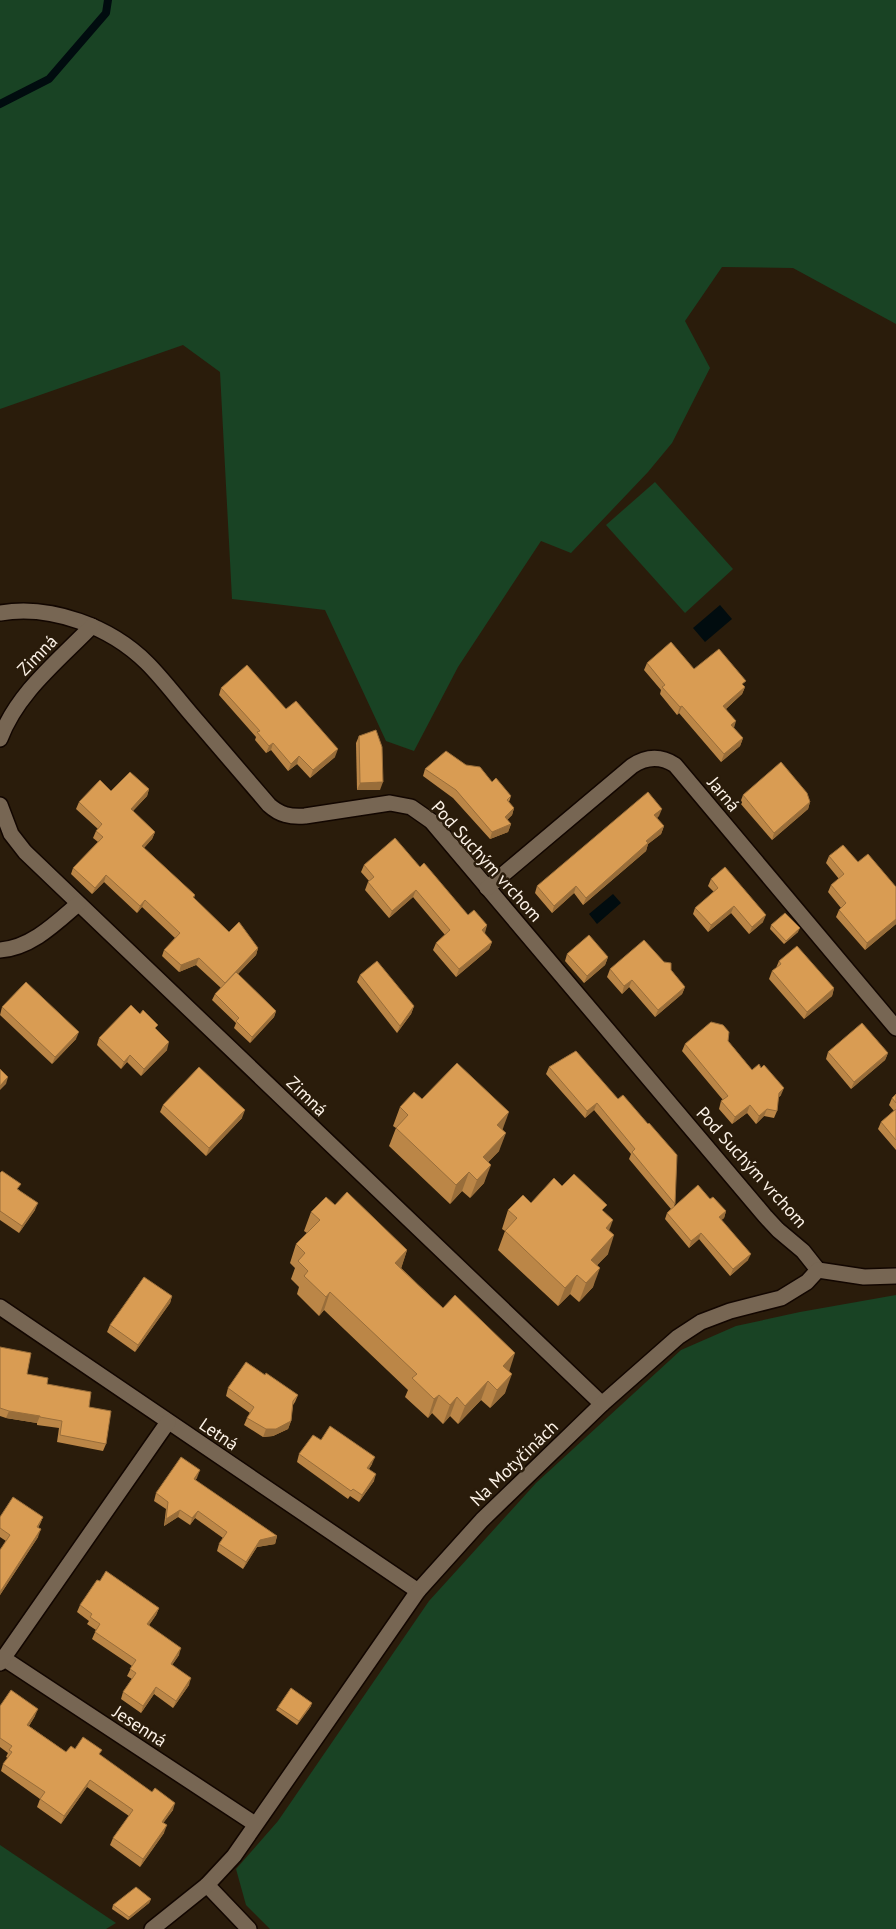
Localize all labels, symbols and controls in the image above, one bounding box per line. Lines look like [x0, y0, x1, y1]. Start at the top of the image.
street label: Zimná [12, 630, 62, 680]
street label: Jarná [702, 771, 745, 816]
street label: Pod Suchým vrchom [426, 796, 548, 926]
street label: Zimná [282, 1071, 332, 1121]
street label: Pod Suchým vrchom [691, 1102, 813, 1232]
street label: Letná [195, 1413, 243, 1455]
street label: Na Motyčinách [465, 1415, 563, 1511]
street label: Jesenná [108, 1700, 171, 1752]

